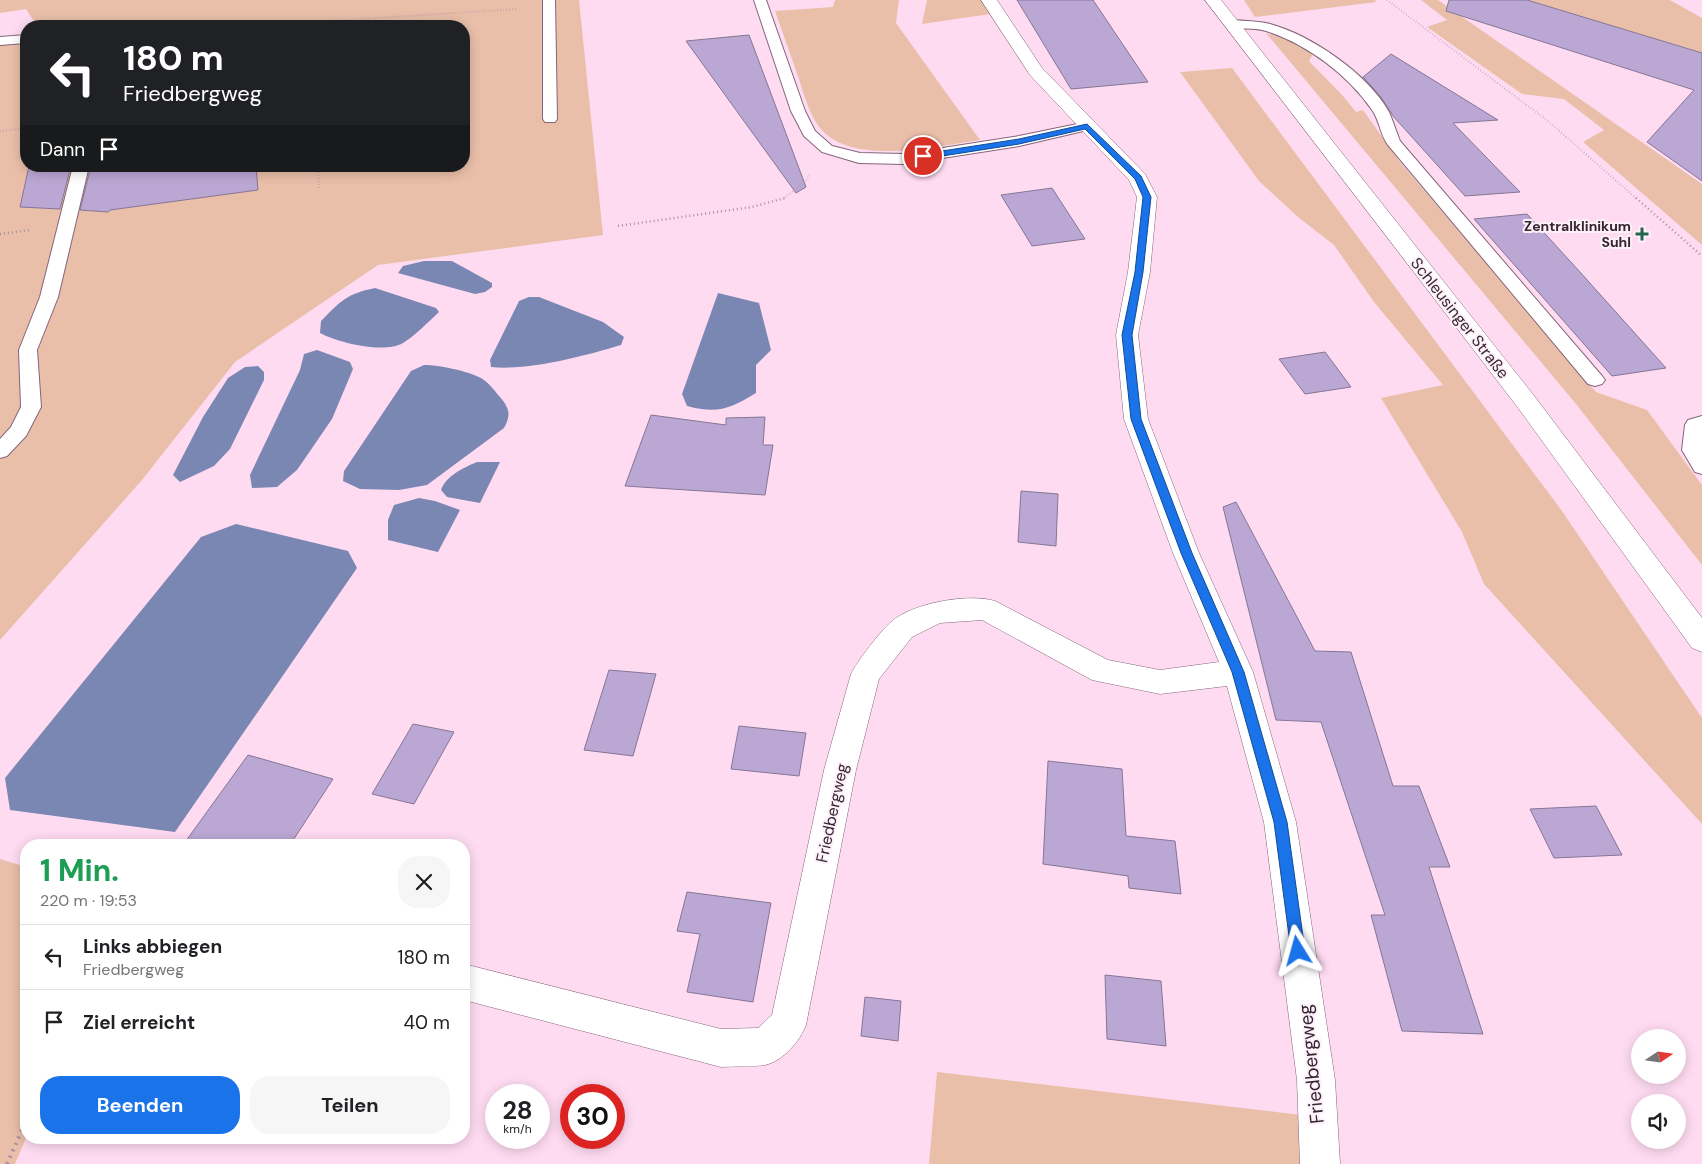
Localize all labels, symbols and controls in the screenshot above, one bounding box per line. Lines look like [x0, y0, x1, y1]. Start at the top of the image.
text: 180 m [123, 35, 224, 81]
icon: left [40, 40, 105, 105]
text: Friedbergweg [123, 79, 262, 108]
icon: arrive [95, 135, 123, 163]
pin [902, 135, 944, 177]
text: Dann [40, 137, 85, 162]
icon: arrive [909, 142, 937, 170]
place label: Zentralklinikum Suhl [1524, 217, 1631, 251]
marker: Zentralklinikum Suhl [1635, 227, 1649, 241]
street label: Schleusinger Straße [1406, 253, 1514, 383]
street label: Friedbergweg [811, 761, 853, 865]
text: 1 Min. [40, 851, 119, 890]
button: close [398, 856, 450, 908]
text: 220 m · 19:53 [40, 890, 137, 911]
position arrow [1271, 924, 1323, 976]
text: Links abbiegen [83, 934, 222, 959]
icon: left [40, 943, 68, 971]
text: 180 m [398, 945, 450, 970]
text: Friedbergweg [83, 959, 184, 980]
street label: Friedbergweg [1292, 1003, 1330, 1125]
icon: arrive [40, 1008, 68, 1036]
text: Ziel erreicht [83, 1010, 195, 1035]
text: 40 m [403, 1010, 450, 1035]
north arrow [1631, 1029, 1686, 1084]
map controls [1631, 1029, 1686, 1149]
button: Beenden [40, 1076, 240, 1134]
button: Teilen [250, 1076, 450, 1134]
speed limit sign: 30 [560, 1084, 625, 1149]
text: 28 [502, 1094, 533, 1127]
button: sound [1631, 1094, 1686, 1149]
text: km/h [503, 1121, 532, 1137]

